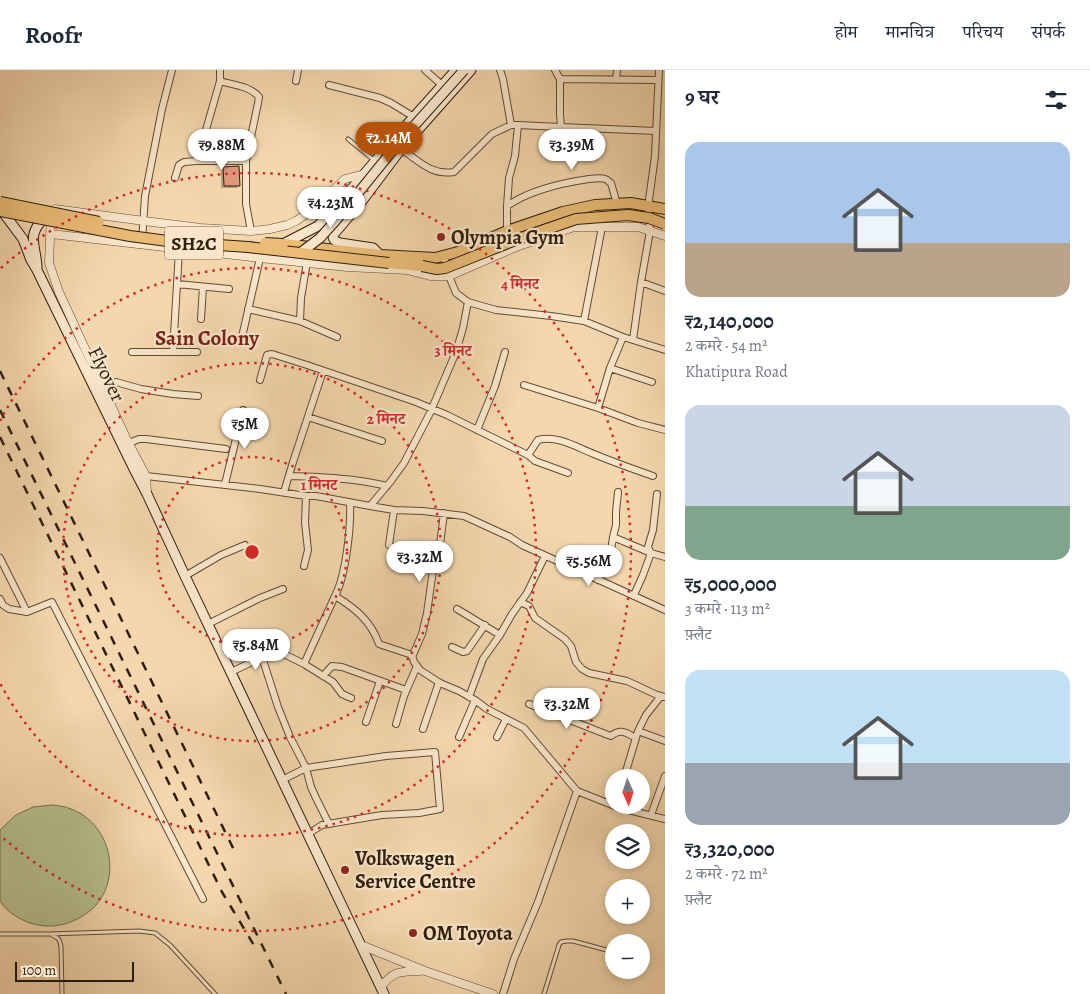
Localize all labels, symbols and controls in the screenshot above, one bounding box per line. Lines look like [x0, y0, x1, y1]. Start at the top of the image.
text: Roofr [25, 19, 82, 51]
text: होम [835, 20, 858, 44]
text: मानचित्र [886, 20, 934, 44]
text: परिचय [962, 20, 1003, 44]
text: संपर्क [1031, 20, 1065, 44]
text: 9 घर [685, 83, 719, 111]
icon: filters [1042, 86, 1070, 114]
pin: ₹2.14M [348, 122, 430, 164]
text: ₹2.14M [367, 127, 411, 149]
pin: ₹9.88M [181, 128, 263, 171]
pin: ₹3.39M [531, 128, 613, 171]
text: ₹9.88M [199, 134, 245, 156]
text: ₹3.39M [549, 134, 595, 156]
icon: home [833, 175, 923, 265]
pin: ₹4.23M [290, 186, 372, 229]
text: ₹4.23M [308, 192, 354, 214]
place label: Olympia Gym [451, 224, 564, 251]
road number: SH2C [165, 226, 223, 260]
marker: Olympia Gym [435, 231, 447, 243]
text: 4 मिनट [501, 274, 541, 294]
text: ₹2,140,000 [685, 307, 774, 335]
district label: Sain Colony [155, 324, 260, 352]
text: 2 कमरे · 54 m² [685, 335, 767, 357]
text: 3 मिनट [434, 341, 473, 361]
street label: Flyover [82, 342, 132, 407]
text: Khatipura Road [685, 361, 788, 383]
pin: ₹5M [221, 408, 269, 450]
text: 2 मिनट [367, 409, 407, 429]
text: ₹5M [232, 413, 258, 435]
icon: home [833, 438, 923, 528]
text: 1 मिनट [301, 475, 339, 495]
pin: ₹3.32M [379, 540, 461, 583]
centre of rings [243, 543, 261, 561]
pin: ₹5.56M [548, 544, 630, 587]
text: ₹3.32M [397, 546, 443, 568]
text: ₹5.56M [567, 550, 611, 572]
text: ₹5,000,000 [685, 570, 777, 598]
text: 3 कमरे · 113 m² [685, 598, 770, 620]
text: फ़्लैट [685, 624, 712, 646]
pin: ₹5.84M [215, 628, 297, 671]
text: ₹5.84M [233, 634, 279, 656]
pin: ₹3.32M [526, 688, 608, 730]
text: ₹3.32M [544, 693, 590, 715]
icon: home [833, 703, 923, 793]
north arrow [605, 769, 650, 814]
map controls [605, 769, 650, 979]
button: layers [605, 824, 650, 869]
text: ₹3,320,000 [685, 835, 775, 863]
place label: Volkswagen Service Centre [354, 845, 476, 895]
text: 2 कमरे · 72 m² [685, 863, 768, 885]
marker: Volkswagen Service Centre [339, 864, 351, 876]
button: + [605, 879, 650, 924]
text: फ़्लैट [685, 889, 712, 911]
place label: OM Toyota [423, 920, 513, 947]
marker: OM Toyota [407, 927, 419, 939]
button: − [605, 934, 650, 979]
scale bar [15, 959, 134, 982]
text: 100 m [22, 961, 56, 980]

